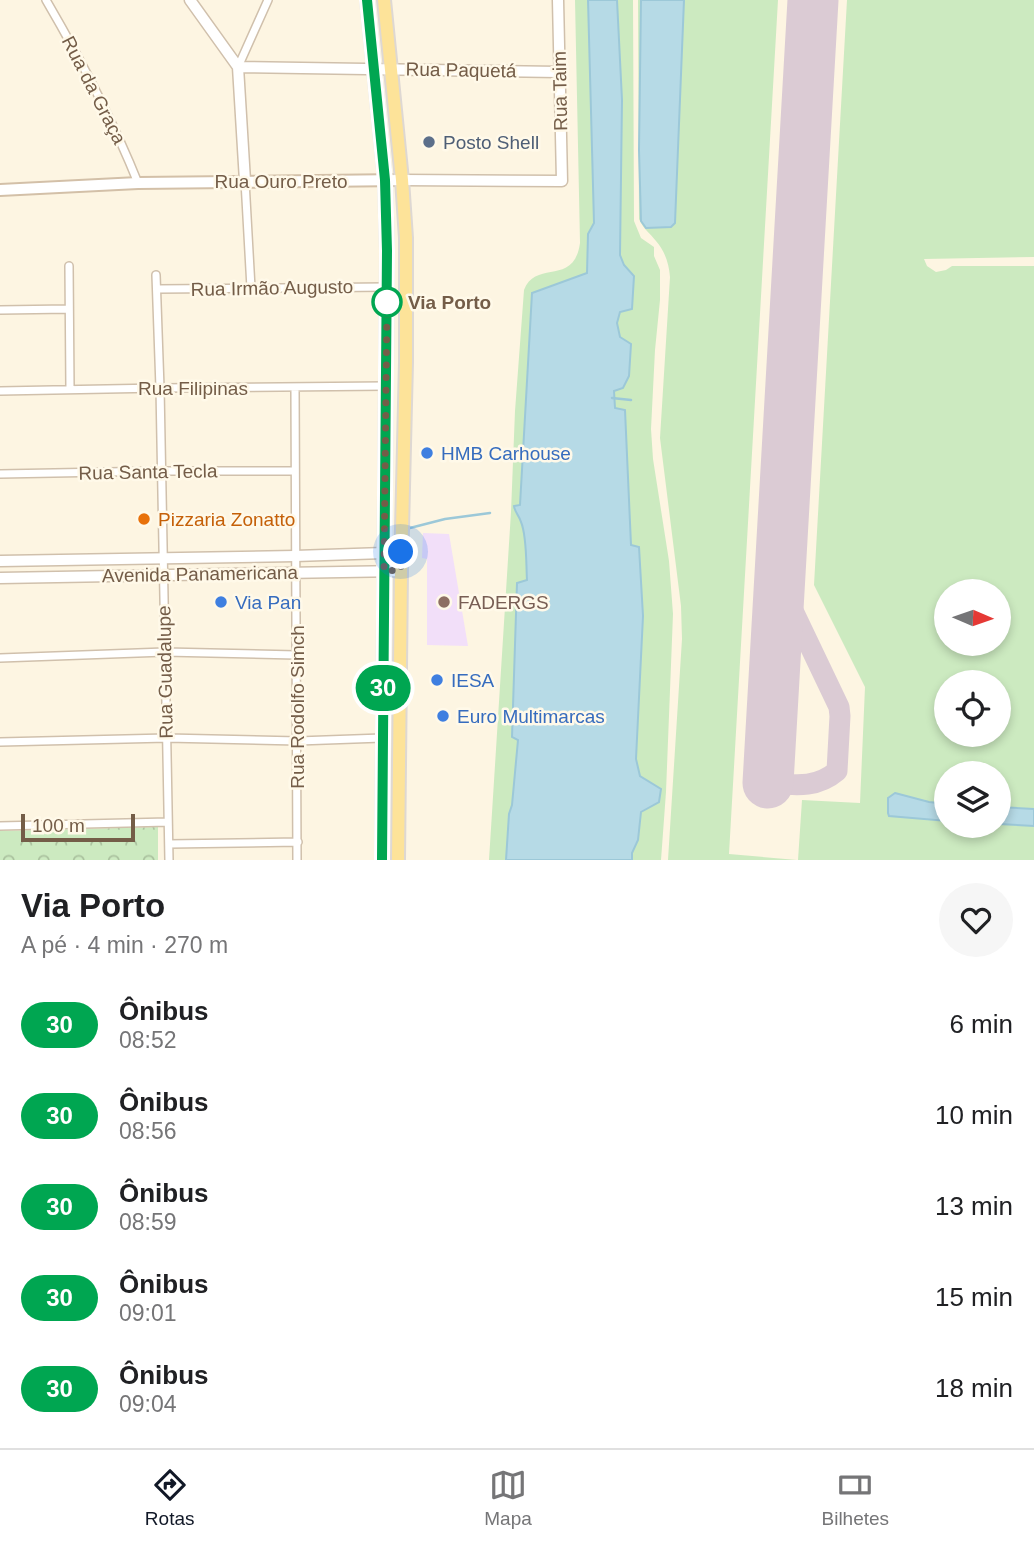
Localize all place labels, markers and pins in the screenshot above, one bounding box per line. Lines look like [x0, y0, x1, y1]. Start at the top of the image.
place label: Posto Shell [443, 132, 539, 153]
marker: Posto Shell [421, 134, 437, 150]
marker: Via Porto [372, 287, 402, 317]
place label: Via Porto [408, 292, 491, 313]
place label: HMB Carhouse [441, 443, 571, 464]
marker: HMB Carhouse [419, 445, 435, 461]
place label: Pizzaria Zonatto [158, 509, 295, 530]
marker: Pizzaria Zonatto [136, 511, 152, 527]
place label: Via Pan [235, 592, 301, 613]
place label: FADERGS [458, 592, 549, 613]
marker: Via Pan [213, 594, 229, 610]
marker: FADERGS [436, 594, 452, 610]
place label: IESA [451, 670, 495, 691]
marker: IESA [429, 672, 445, 688]
place label: Euro Multimarcas [457, 706, 605, 727]
marker: Euro Multimarcas [435, 708, 451, 724]

